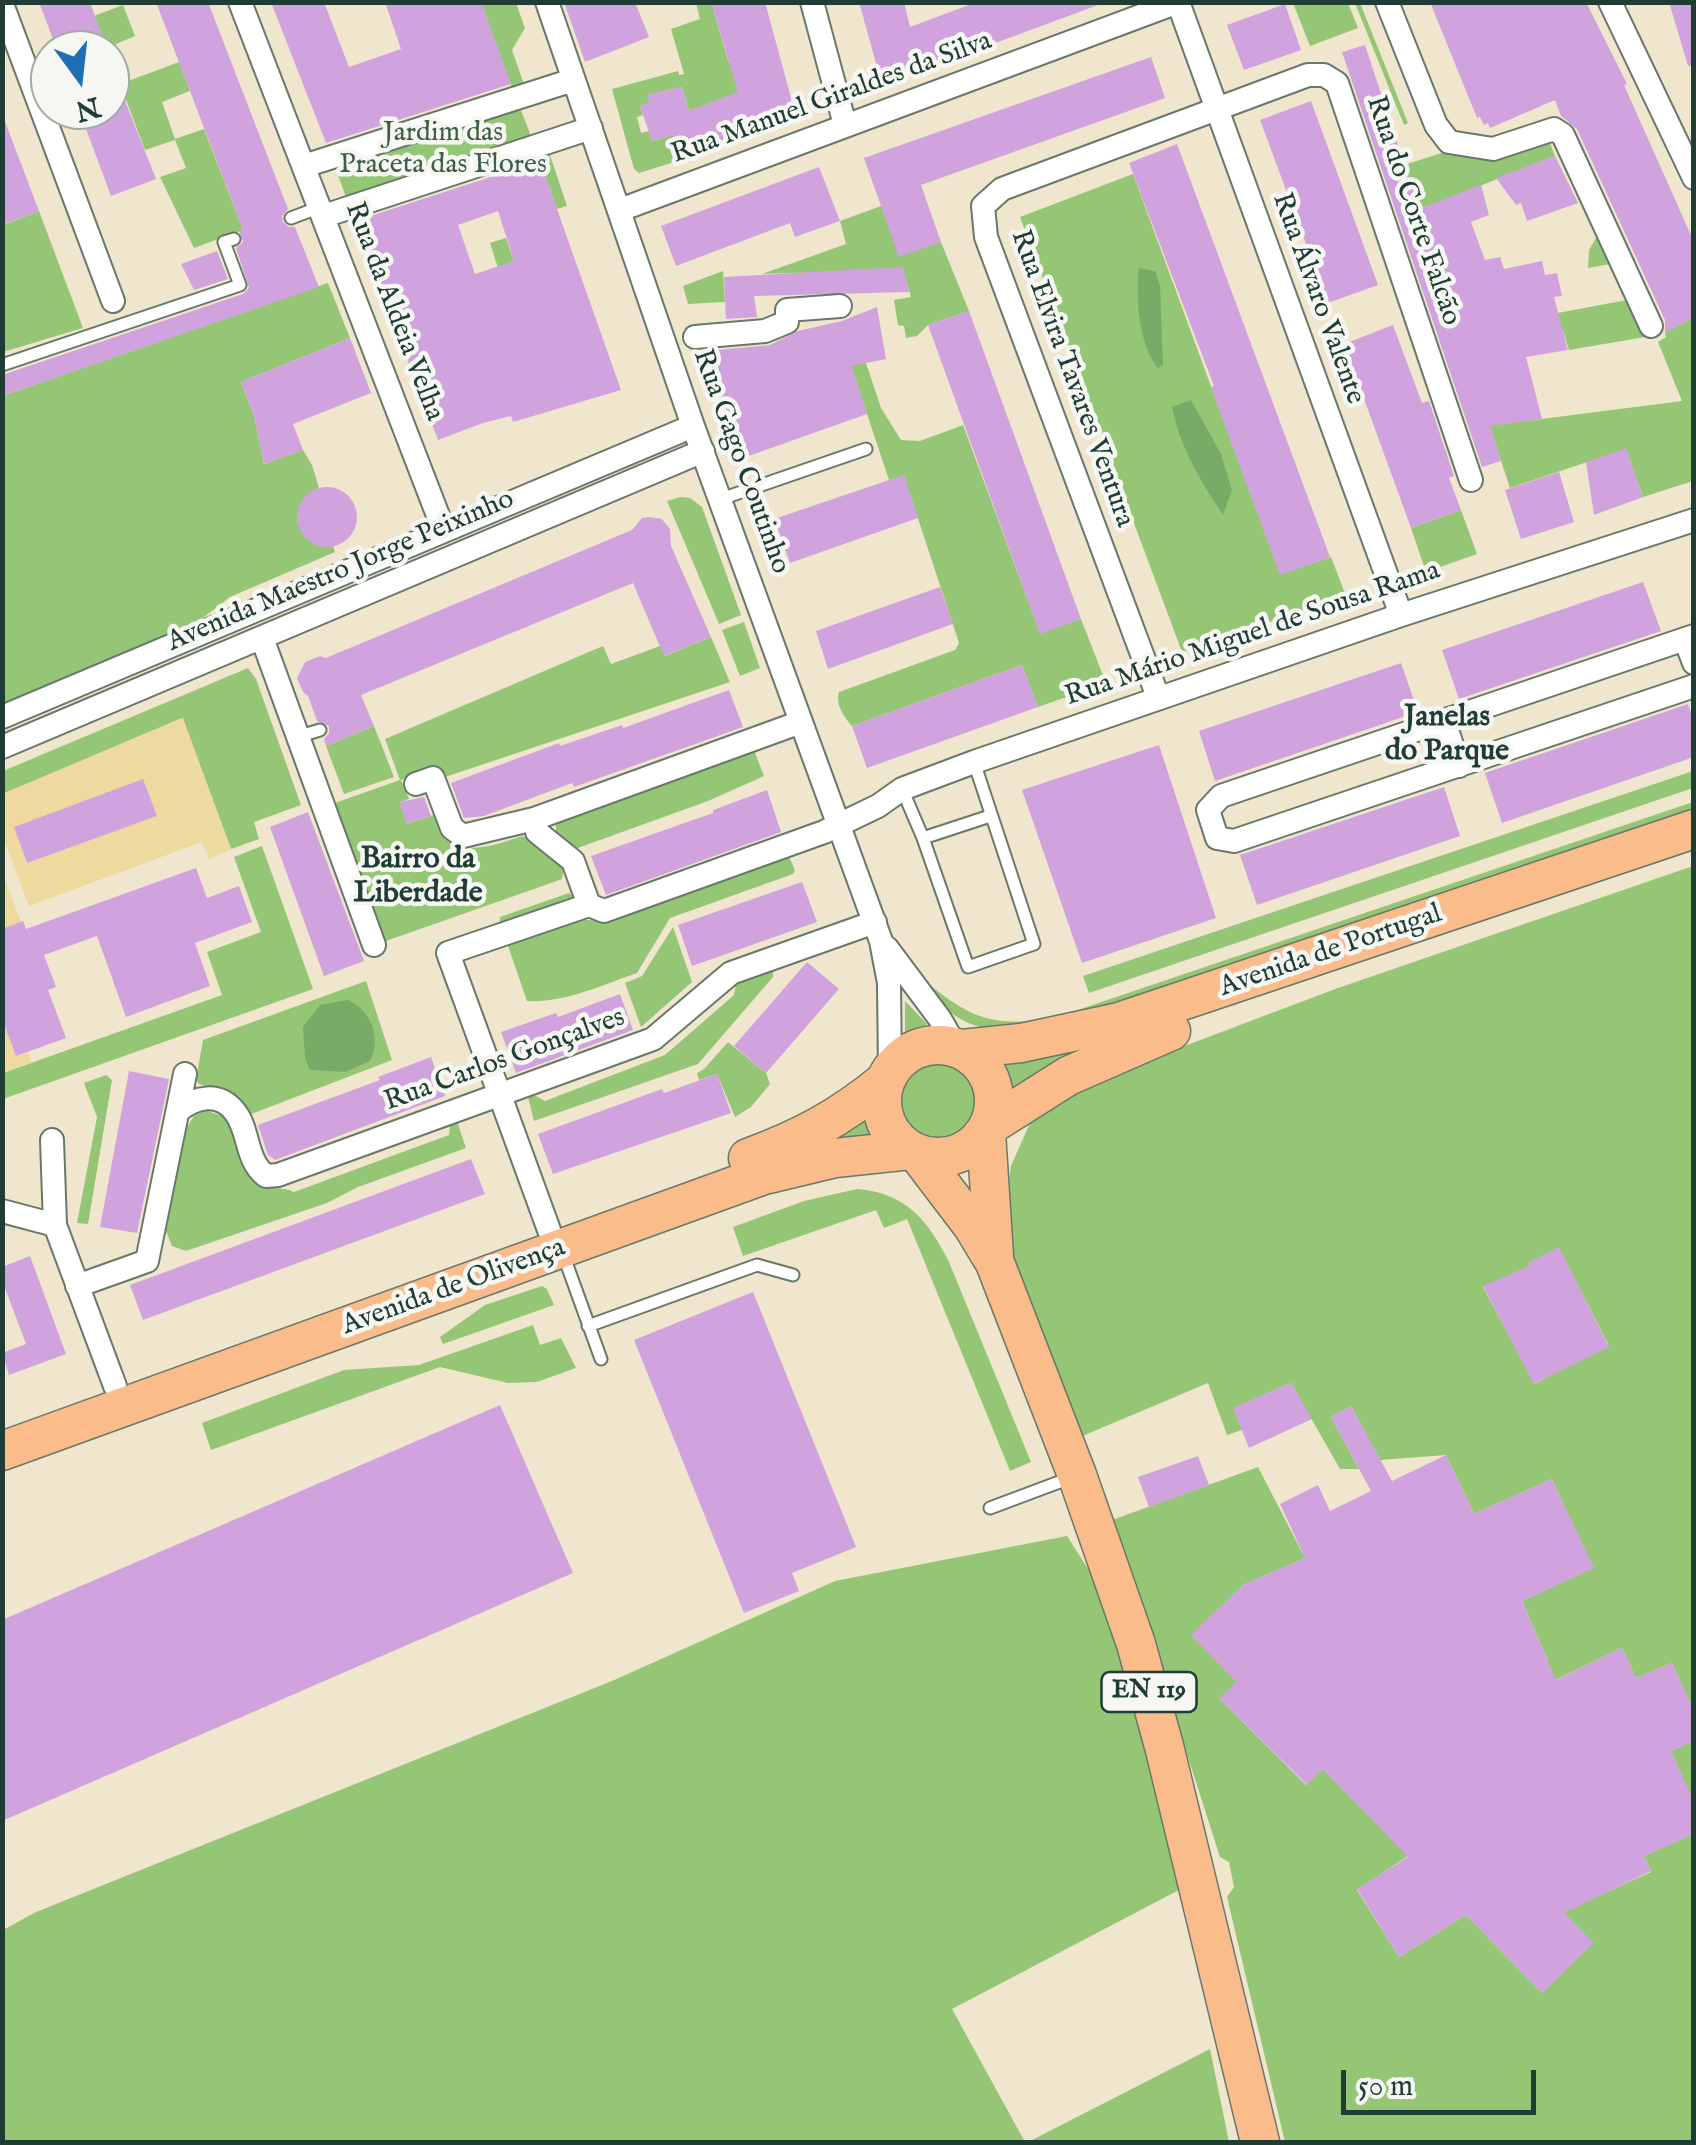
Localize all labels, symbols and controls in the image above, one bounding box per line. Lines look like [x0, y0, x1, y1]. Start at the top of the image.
street label: Rua Manuel Giraldes da Silva [667, 25, 997, 173]
north arrow [30, 30, 130, 130]
text: N [71, 87, 104, 128]
street label: Rua do Corte Falcão [1357, 92, 1467, 330]
park label: Jardim das Praceta das Flores [339, 117, 547, 183]
street label: Rua Álvaro Valente [1263, 189, 1371, 409]
street label: Rua da Aldeia Velha [336, 198, 450, 426]
street label: Rua Elvira Tavares Ventura [1002, 226, 1140, 532]
street label: Rua Gago Coutinho [684, 345, 796, 579]
street label: Avenida Maestro Jorge Peixinho [163, 484, 519, 660]
street label: Rua Mário Miguel de Sousa Rama [1061, 555, 1445, 715]
district label: Janelas do Parque [1385, 701, 1509, 772]
district label: Bairro da Liberdade [354, 843, 482, 914]
street label: Avenida de Portugal [1215, 898, 1447, 1006]
street label: Rua Carlos Gonçalves [380, 1002, 630, 1120]
street label: Avenida de Olivença [338, 1232, 570, 1344]
road number: EN 119 [1102, 1672, 1196, 1712]
scale bar [1346, 2050, 1541, 2112]
text: 50 m [1358, 2068, 1413, 2106]

